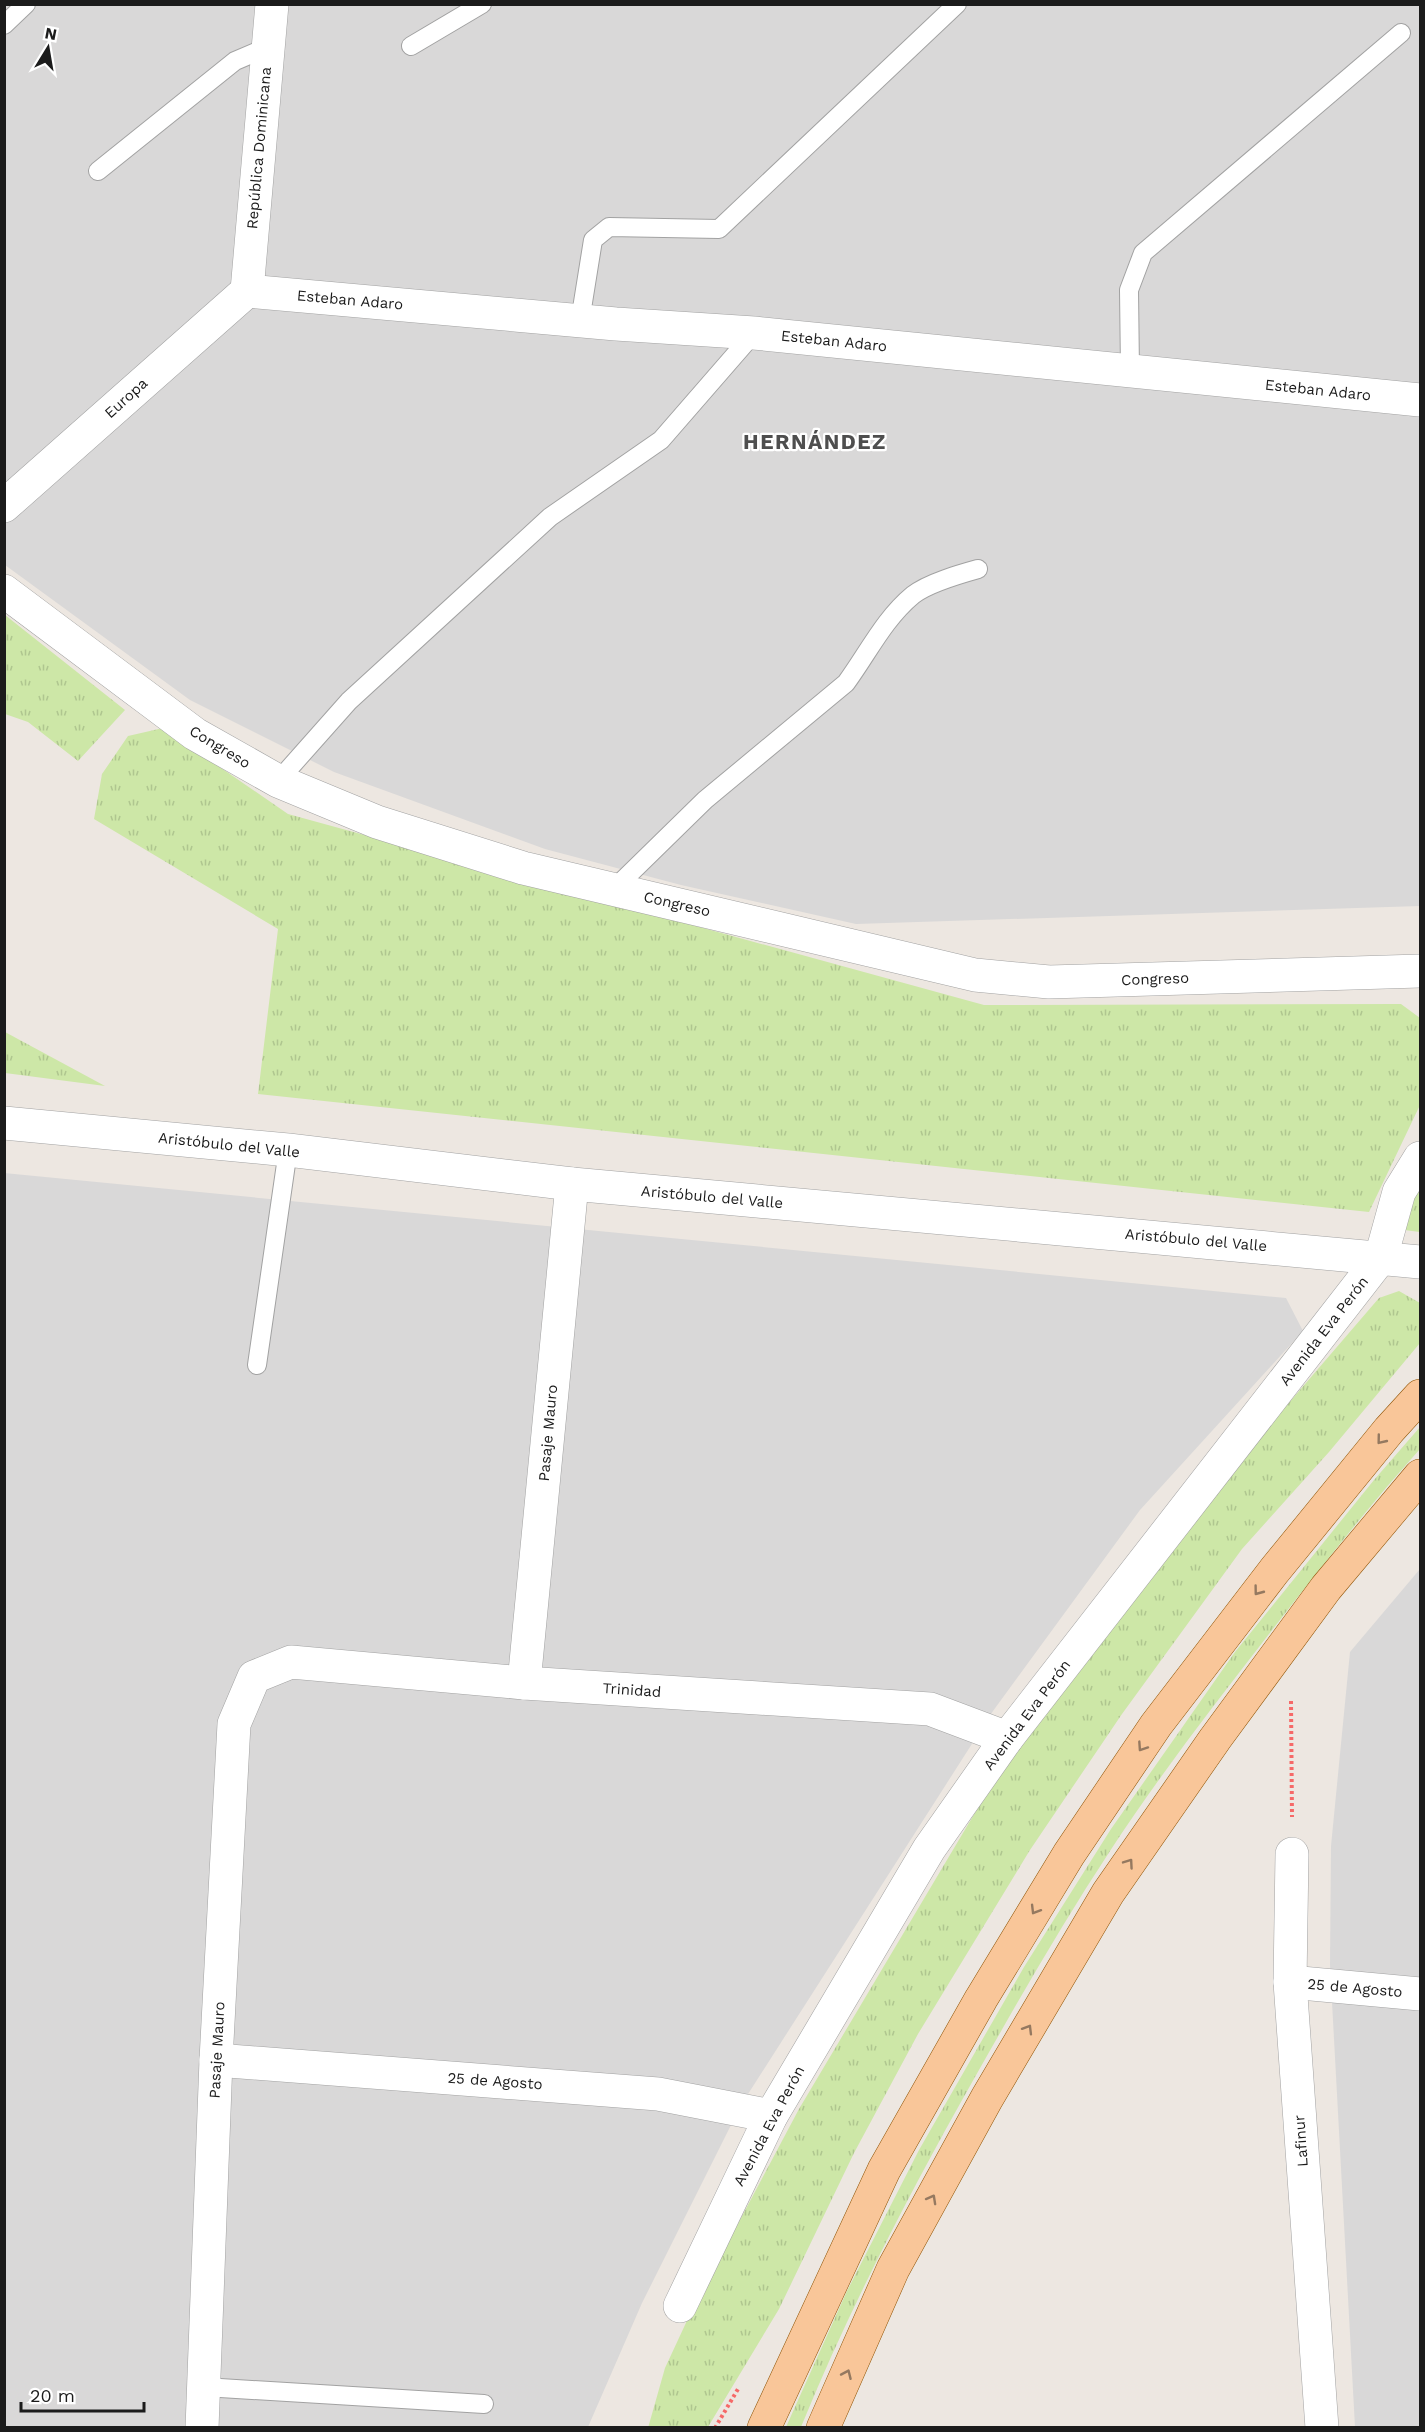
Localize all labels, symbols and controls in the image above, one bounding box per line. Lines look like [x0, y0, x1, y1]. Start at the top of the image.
north arrow [18, 18, 78, 78]
text: N [43, 23, 58, 44]
street label: República Dominicana [243, 66, 275, 230]
street label: Esteban Adaro [296, 286, 404, 314]
street label: Esteban Adaro [780, 326, 888, 356]
street label: Europa [101, 374, 151, 422]
street label: Esteban Adaro [1264, 375, 1372, 405]
district label: HERNÁNDEZ [743, 429, 887, 454]
street label: Congreso [186, 722, 254, 772]
street label: Congreso [642, 888, 712, 920]
street label: Congreso [1121, 969, 1189, 989]
street label: Aristóbulo del Valle [157, 1129, 301, 1161]
street label: Aristóbulo del Valle [640, 1182, 784, 1212]
street label: Aristóbulo del Valle [1124, 1225, 1268, 1255]
street label: Avenida Eva Perón [1276, 1273, 1372, 1389]
street label: Pasaje Mauro [535, 1384, 561, 1482]
one-way arrow [1378, 1433, 1389, 1444]
one-way arrow [1255, 1584, 1266, 1595]
street label: Avenida Eva Perón [980, 1656, 1074, 1774]
street label: Trinidad [602, 1679, 662, 1701]
one-way arrow [1137, 1741, 1149, 1751]
one-way arrow [1122, 1858, 1133, 1869]
one-way arrow [1031, 1904, 1043, 1914]
street label: 25 de Agosto [1307, 1975, 1403, 2001]
street label: Pasaje Mauro [205, 2001, 229, 2099]
one-way arrow [1020, 2025, 1032, 2035]
street label: Avenida Eva Perón [730, 2063, 808, 2189]
street label: 25 de Agosto [447, 2069, 543, 2093]
street label: Lafinur [1290, 2114, 1312, 2168]
one-way arrow [925, 2194, 936, 2205]
one-way arrow [839, 2369, 851, 2380]
scale bar [21, 2375, 144, 2413]
text: 20 m [30, 2385, 75, 2406]

